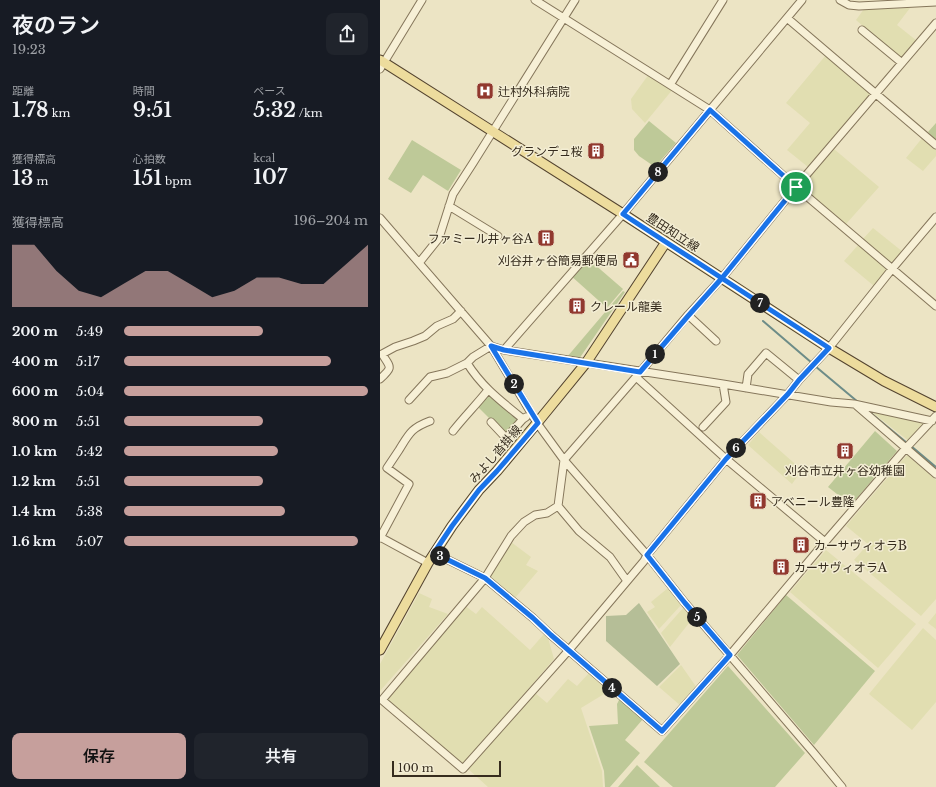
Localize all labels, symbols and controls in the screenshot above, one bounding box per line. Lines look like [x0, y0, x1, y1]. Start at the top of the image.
text: 夜のラン [12, 12, 100, 39]
button: share [326, 13, 368, 55]
text: 19:23 [12, 41, 46, 58]
hospital icon: 辻村外科病院 [475, 81, 495, 101]
text: 距離 [12, 84, 34, 98]
text: 時間 [133, 84, 155, 98]
text: ペース [253, 84, 286, 98]
place label: 辻村外科病院 [498, 84, 570, 99]
text: 1.78 [12, 98, 49, 122]
text: 9:51 [133, 98, 172, 122]
text: 5:32 [253, 98, 296, 122]
text: km [49, 106, 70, 120]
text: /km [296, 106, 323, 120]
building icon: グランデュ桜 [586, 141, 606, 161]
place label: グランデュ桜 [511, 144, 583, 159]
text: kcal [253, 151, 275, 165]
text: 獲得標高 [12, 152, 56, 166]
text: 心拍数 [133, 152, 166, 166]
pin: 8 [648, 162, 668, 182]
text: 107 [253, 165, 287, 189]
text: 8 [655, 165, 662, 179]
text: 13 [12, 166, 33, 190]
text: 151 [133, 166, 162, 190]
pin [779, 170, 813, 204]
text: m [33, 174, 48, 188]
text: bpm [162, 174, 192, 188]
icon: arrive [785, 176, 807, 198]
street label: 豊田知立線 [644, 209, 702, 255]
text: 196–204 m [293, 212, 368, 229]
text: 獲得標高 [12, 214, 64, 231]
building icon: ファミール井ヶ谷A [536, 228, 556, 248]
place label: ファミール井ヶ谷A [428, 231, 534, 246]
public building icon: 刈谷井ヶ谷簡易郵便局 [621, 250, 641, 270]
place label: 刈谷井ヶ谷簡易郵便局 [498, 253, 618, 268]
pin: 7 [750, 293, 770, 313]
building icon: クレール龍美 [567, 296, 587, 316]
text: 7 [757, 296, 763, 310]
place label: クレール龍美 [590, 299, 662, 314]
text: 200 m [12, 323, 58, 340]
text: 5:49 [76, 323, 103, 340]
pin: 1 [645, 344, 665, 364]
text: 1 [653, 347, 657, 361]
text: 400 m [12, 353, 58, 370]
text: 5:17 [76, 353, 99, 370]
pin: 2 [504, 374, 524, 394]
text: 2 [510, 377, 518, 391]
text: 600 m [12, 383, 58, 400]
text: 5:04 [76, 383, 104, 400]
text: 800 m [12, 413, 58, 430]
text: 5:51 [76, 413, 100, 430]
street label: みよし沓掛線 [466, 422, 524, 486]
pin: 6 [726, 438, 746, 458]
text: 6 [732, 441, 740, 455]
building icon: 刈谷市立井ヶ谷幼稚園 [835, 441, 855, 461]
text: 1.0 km [12, 443, 57, 460]
text: 5:42 [76, 443, 103, 460]
place label: 刈谷市立井ヶ谷幼稚園 [785, 463, 905, 478]
text: 1.2 km [12, 473, 56, 490]
text: 5:51 [76, 473, 100, 490]
building icon: アベニール豊隆 [748, 491, 768, 511]
place label: アベニール豊隆 [771, 494, 855, 509]
text: 1.4 km [12, 503, 56, 520]
text: 5:38 [76, 503, 103, 520]
text: 1.6 km [12, 533, 56, 550]
text: 5:07 [76, 533, 103, 550]
building icon: カーサヴィオラB [791, 535, 811, 555]
place label: カーサヴィオラB [814, 538, 907, 553]
pin: 3 [430, 546, 450, 566]
text: 3 [436, 549, 444, 563]
building icon: カーサヴィオラA [771, 557, 791, 577]
place label: カーサヴィオラA [794, 560, 888, 575]
pin: 5 [687, 607, 707, 627]
text: 5 [694, 610, 700, 624]
pin: 4 [602, 678, 622, 698]
text: 4 [608, 681, 616, 695]
button: 保存 [12, 733, 186, 779]
button: 共有 [194, 733, 368, 779]
scale bar [392, 759, 501, 778]
text: 100 m [398, 761, 434, 775]

